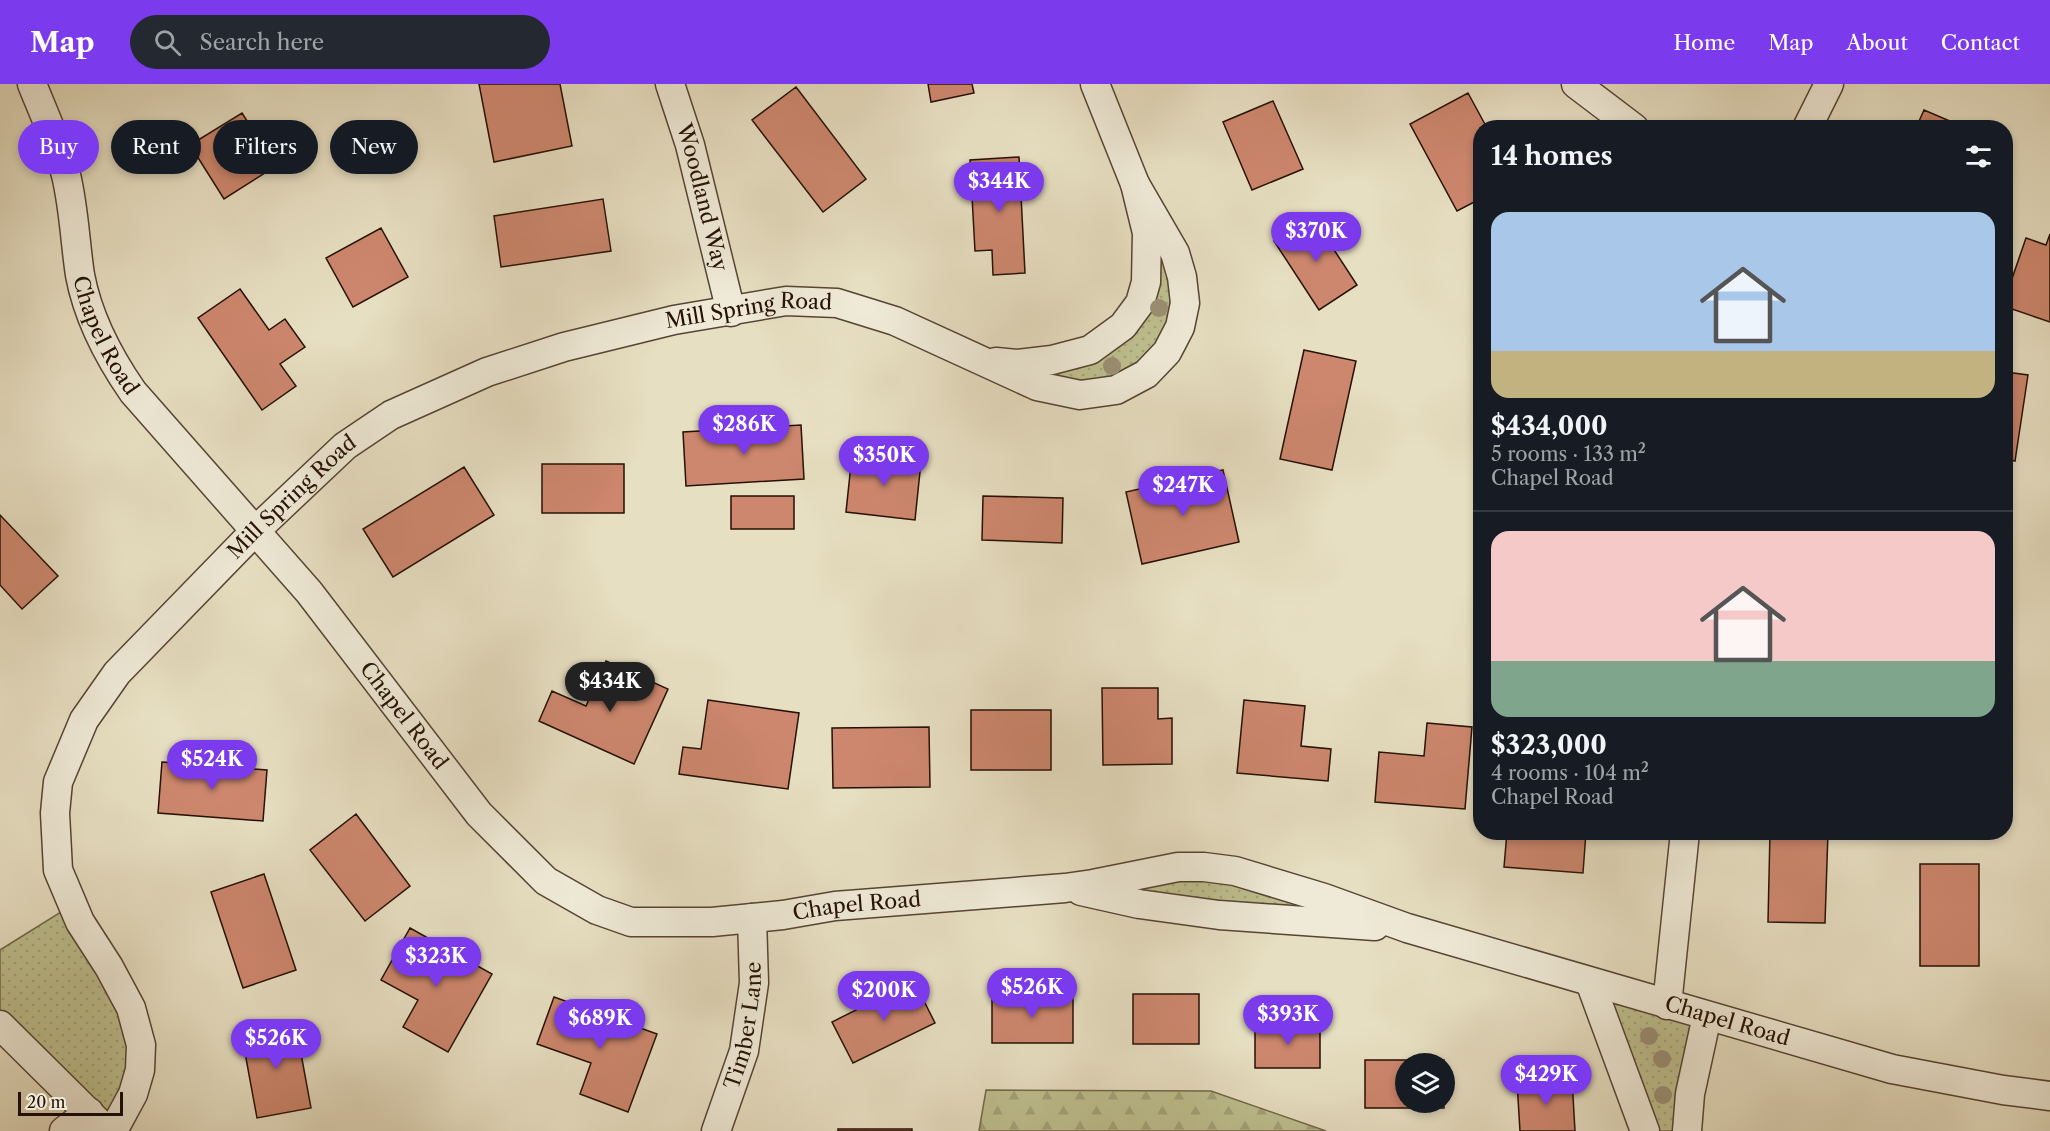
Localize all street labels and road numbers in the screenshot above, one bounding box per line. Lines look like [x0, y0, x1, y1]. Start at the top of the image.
street label: Woodland Way [671, 119, 734, 274]
street label: Chapel Road [68, 273, 144, 400]
street label: Mill Spring Road [663, 288, 833, 333]
street label: Mill Spring Road [222, 429, 361, 564]
street label: Chapel Road [355, 657, 453, 774]
street label: Chapel Road [791, 886, 922, 925]
street label: Timber Lane [719, 961, 766, 1092]
street label: Chapel Road [1662, 991, 1793, 1051]

